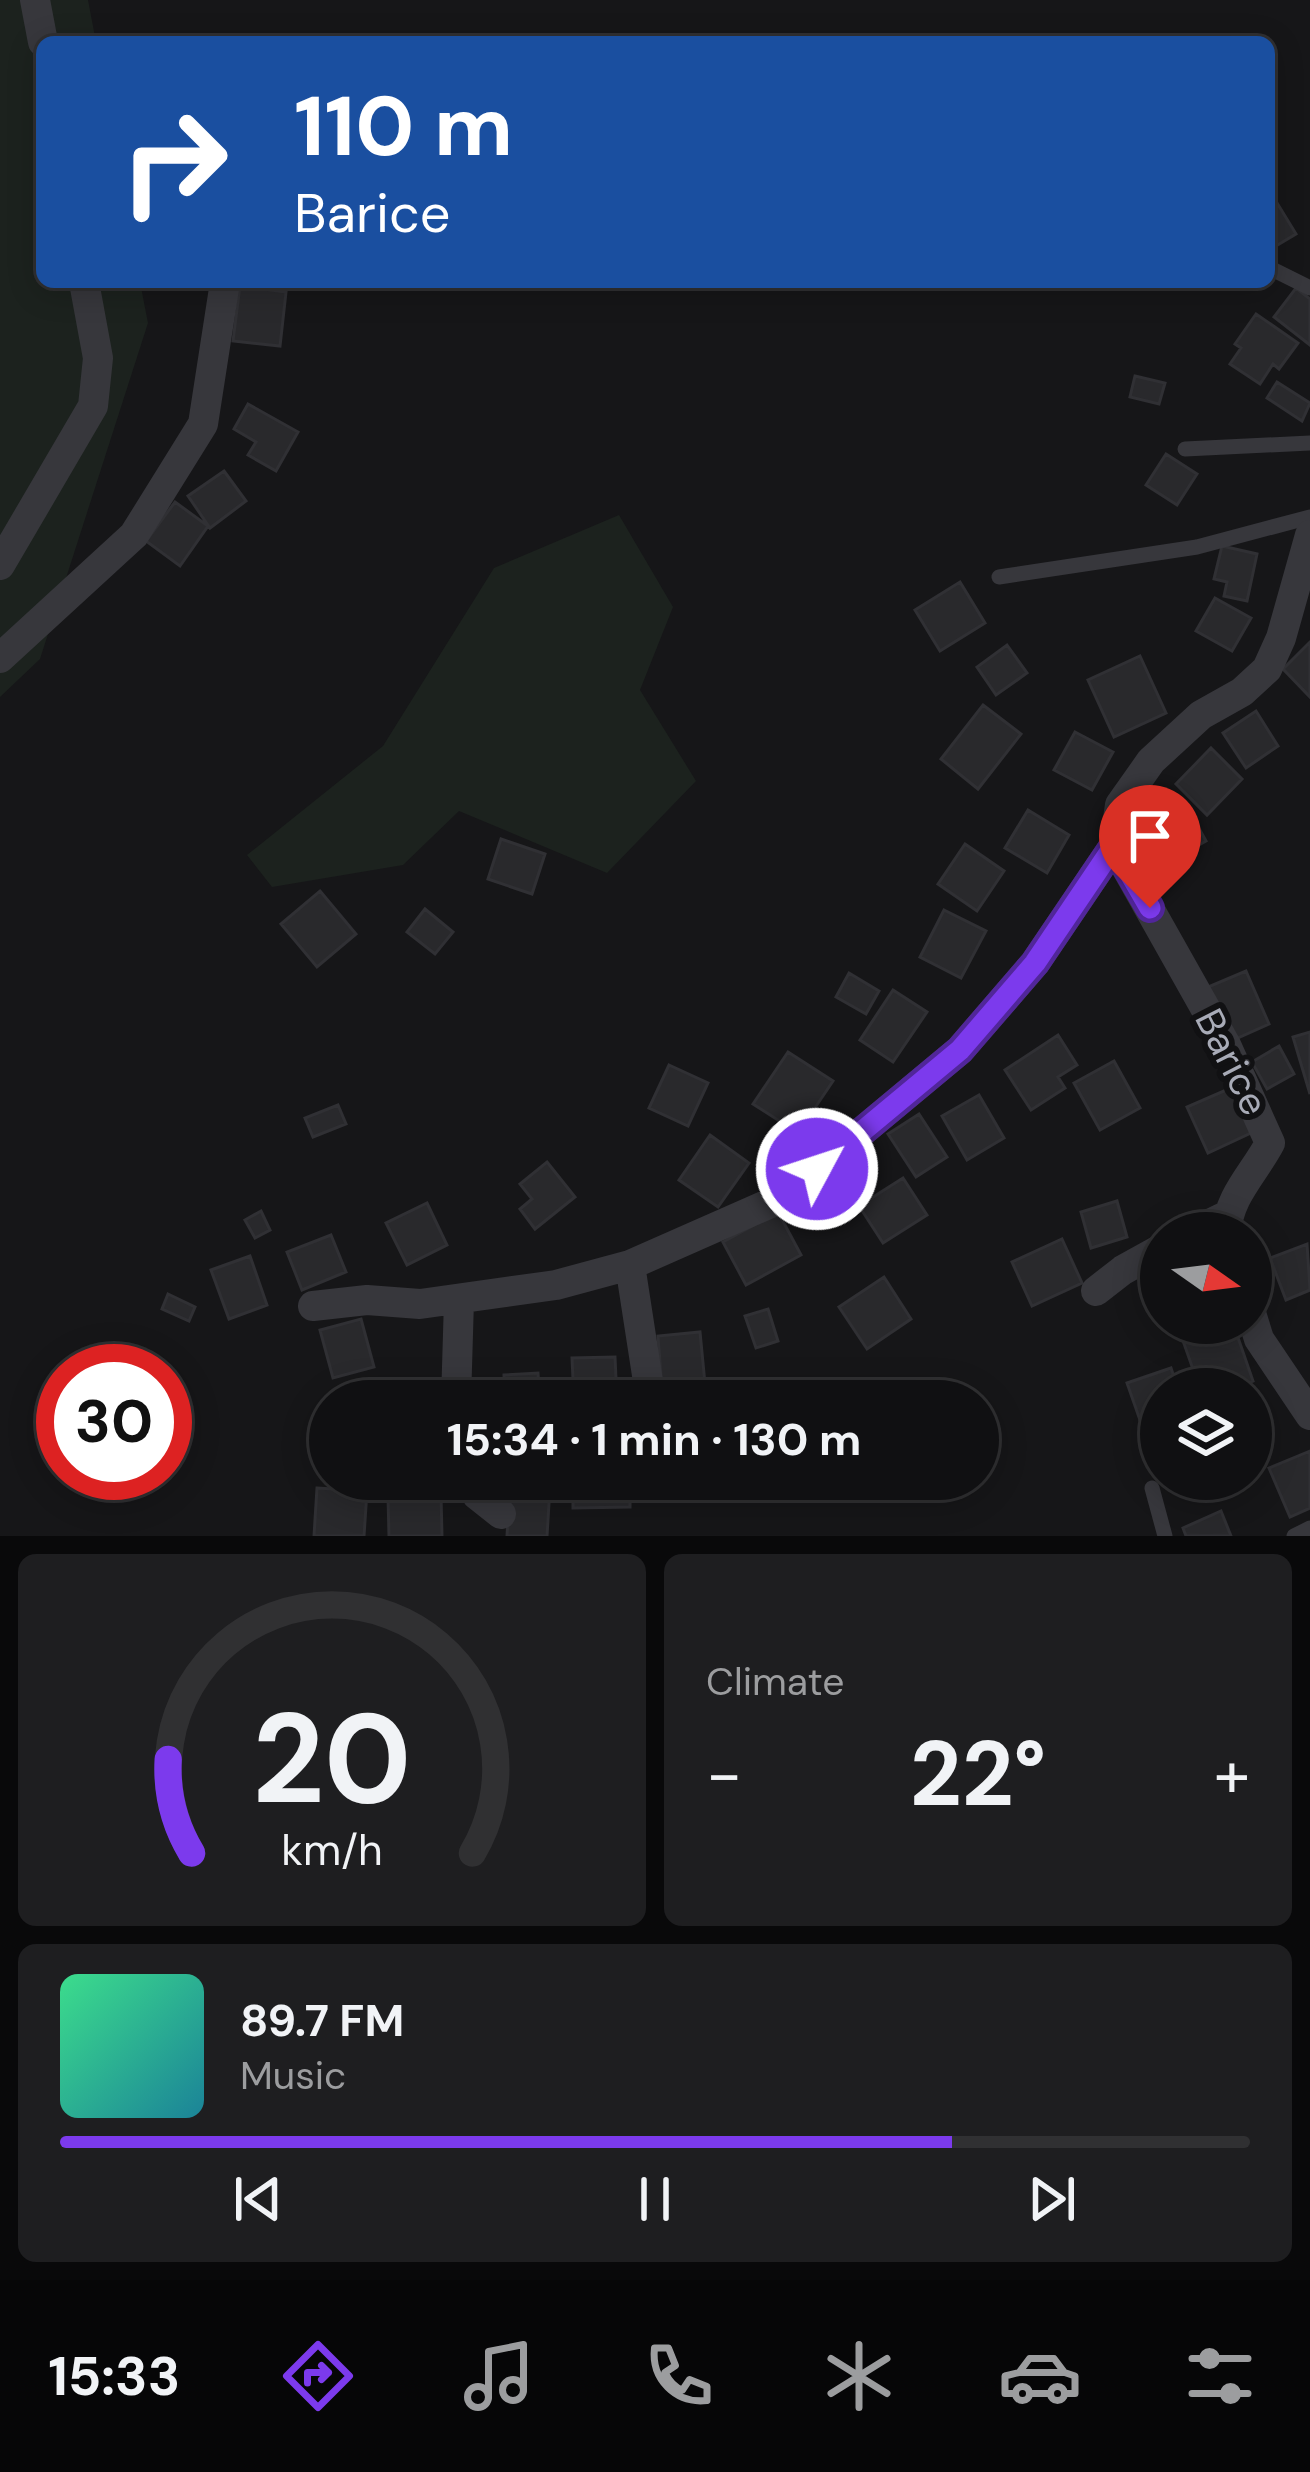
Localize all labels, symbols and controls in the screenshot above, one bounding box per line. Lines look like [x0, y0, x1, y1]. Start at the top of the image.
text: 110 m [294, 72, 513, 181]
icon: right [96, 84, 252, 240]
text: Barice [294, 178, 450, 249]
pin [1099, 785, 1201, 908]
icon: arrive [1117, 803, 1183, 869]
street label: Barice [1184, 1000, 1280, 1124]
position arrow [754, 1106, 880, 1232]
north arrow [1140, 1212, 1272, 1344]
map controls [1140, 1212, 1272, 1500]
speed limit sign: 30 [36, 1344, 192, 1500]
button: layers [1140, 1368, 1272, 1500]
text: 15:34 · 1 min · 130 m [447, 1410, 861, 1469]
text: Climate [706, 1656, 844, 1707]
text: 20 [252, 1678, 412, 1841]
text: 22° [910, 1716, 1046, 1833]
text: − [706, 1732, 742, 1817]
text: + [1214, 1732, 1250, 1817]
text: km/h [281, 1822, 383, 1878]
text: 89.7 FM [240, 1991, 404, 2050]
text: Music [240, 2050, 346, 2101]
icon: previous [225, 2166, 291, 2232]
icon: pause [622, 2166, 688, 2232]
icon: next [1019, 2166, 1085, 2232]
icon: directions [276, 2334, 360, 2418]
icon: music [457, 2334, 541, 2418]
icon: phone [637, 2334, 721, 2418]
icon: climate [817, 2334, 901, 2418]
icon: car [998, 2334, 1082, 2418]
icon: filters [1178, 2334, 1262, 2418]
text: 15:33 [48, 2341, 180, 2412]

